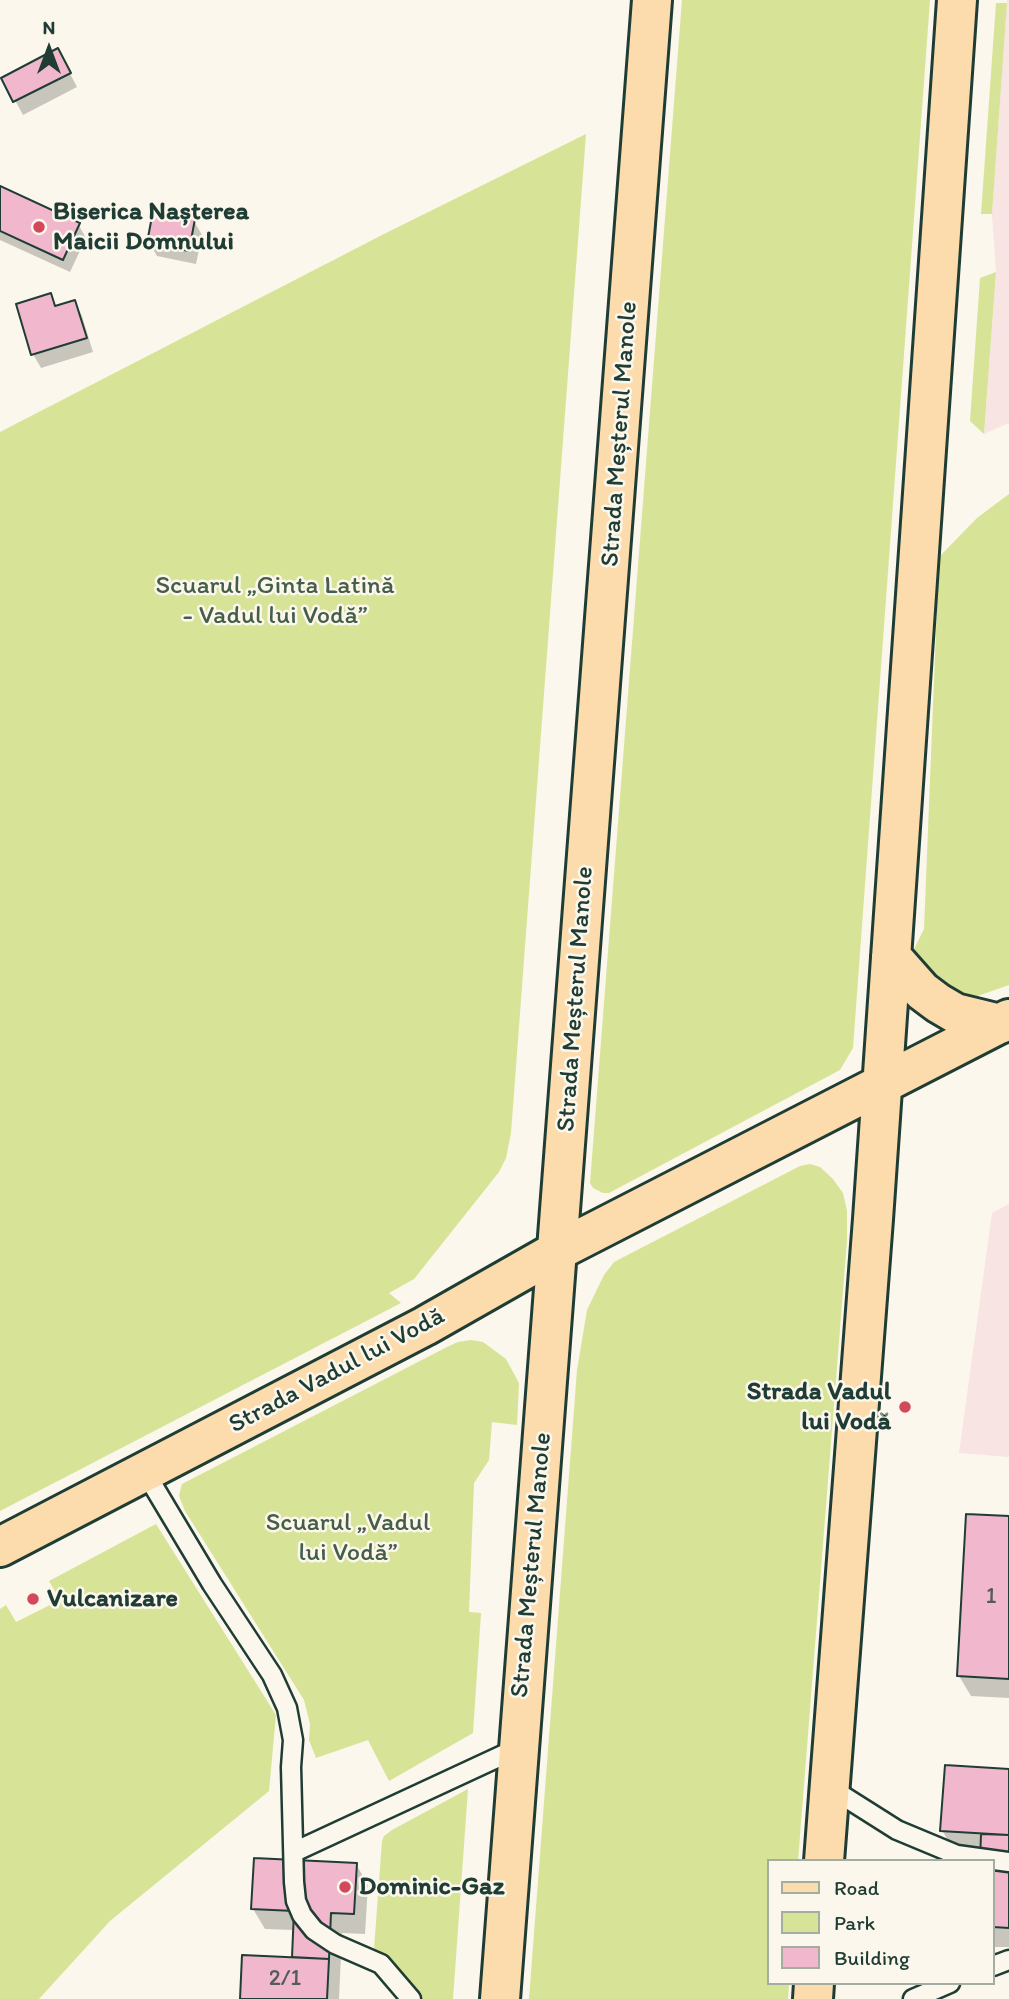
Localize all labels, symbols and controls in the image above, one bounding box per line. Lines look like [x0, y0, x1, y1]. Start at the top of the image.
north arrow [14, 14, 84, 84]
text: N [43, 16, 55, 39]
place label: Biserica Nașterea Maicii Domnului [53, 196, 249, 258]
marker: Biserica Nașterea Maicii Domnului [31, 219, 47, 235]
street label: Strada Meșterul Manole [595, 300, 645, 568]
park label: Scuarul „Ginta Latină - Vadul lui Vodă” [155, 570, 395, 632]
street label: Strada Meșterul Manole [551, 865, 601, 1133]
street label: Strada Vadul lui Vodă [224, 1301, 450, 1441]
place label: Strada Vadul lui Vodă [747, 1376, 891, 1438]
marker: Strada Vadul lui Vodă [897, 1399, 913, 1415]
street label: Strada Meșterul Manole [505, 1431, 559, 1699]
park label: Scuarul „Vadul lui Vodă” [266, 1507, 430, 1568]
place label: Vulcanizare [47, 1583, 178, 1615]
house number: 1 [986, 1583, 996, 1611]
marker: Vulcanizare [25, 1591, 41, 1607]
legend [768, 1859, 995, 1985]
place label: Dominic-Gaz [359, 1871, 505, 1903]
text: Road [834, 1875, 879, 1900]
marker: Dominic-Gaz [337, 1879, 353, 1895]
text: Park [834, 1910, 875, 1935]
text: Building [834, 1945, 910, 1970]
house number: 2/1 [269, 1965, 301, 1993]

